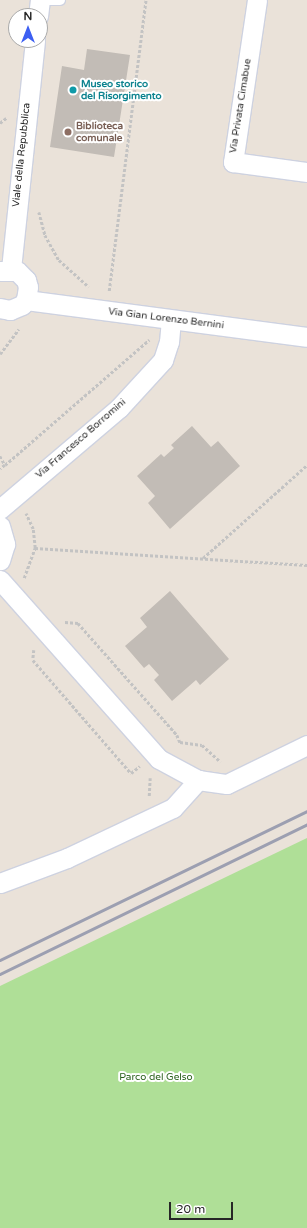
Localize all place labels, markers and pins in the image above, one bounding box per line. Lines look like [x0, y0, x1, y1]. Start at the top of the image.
place label: Museo storico del Risorgimento [81, 78, 162, 102]
marker: Museo storico del Risorgimento [68, 85, 78, 95]
place label: Biblioteca comunale [76, 120, 123, 144]
marker: Biblioteca comunale [63, 127, 73, 137]

